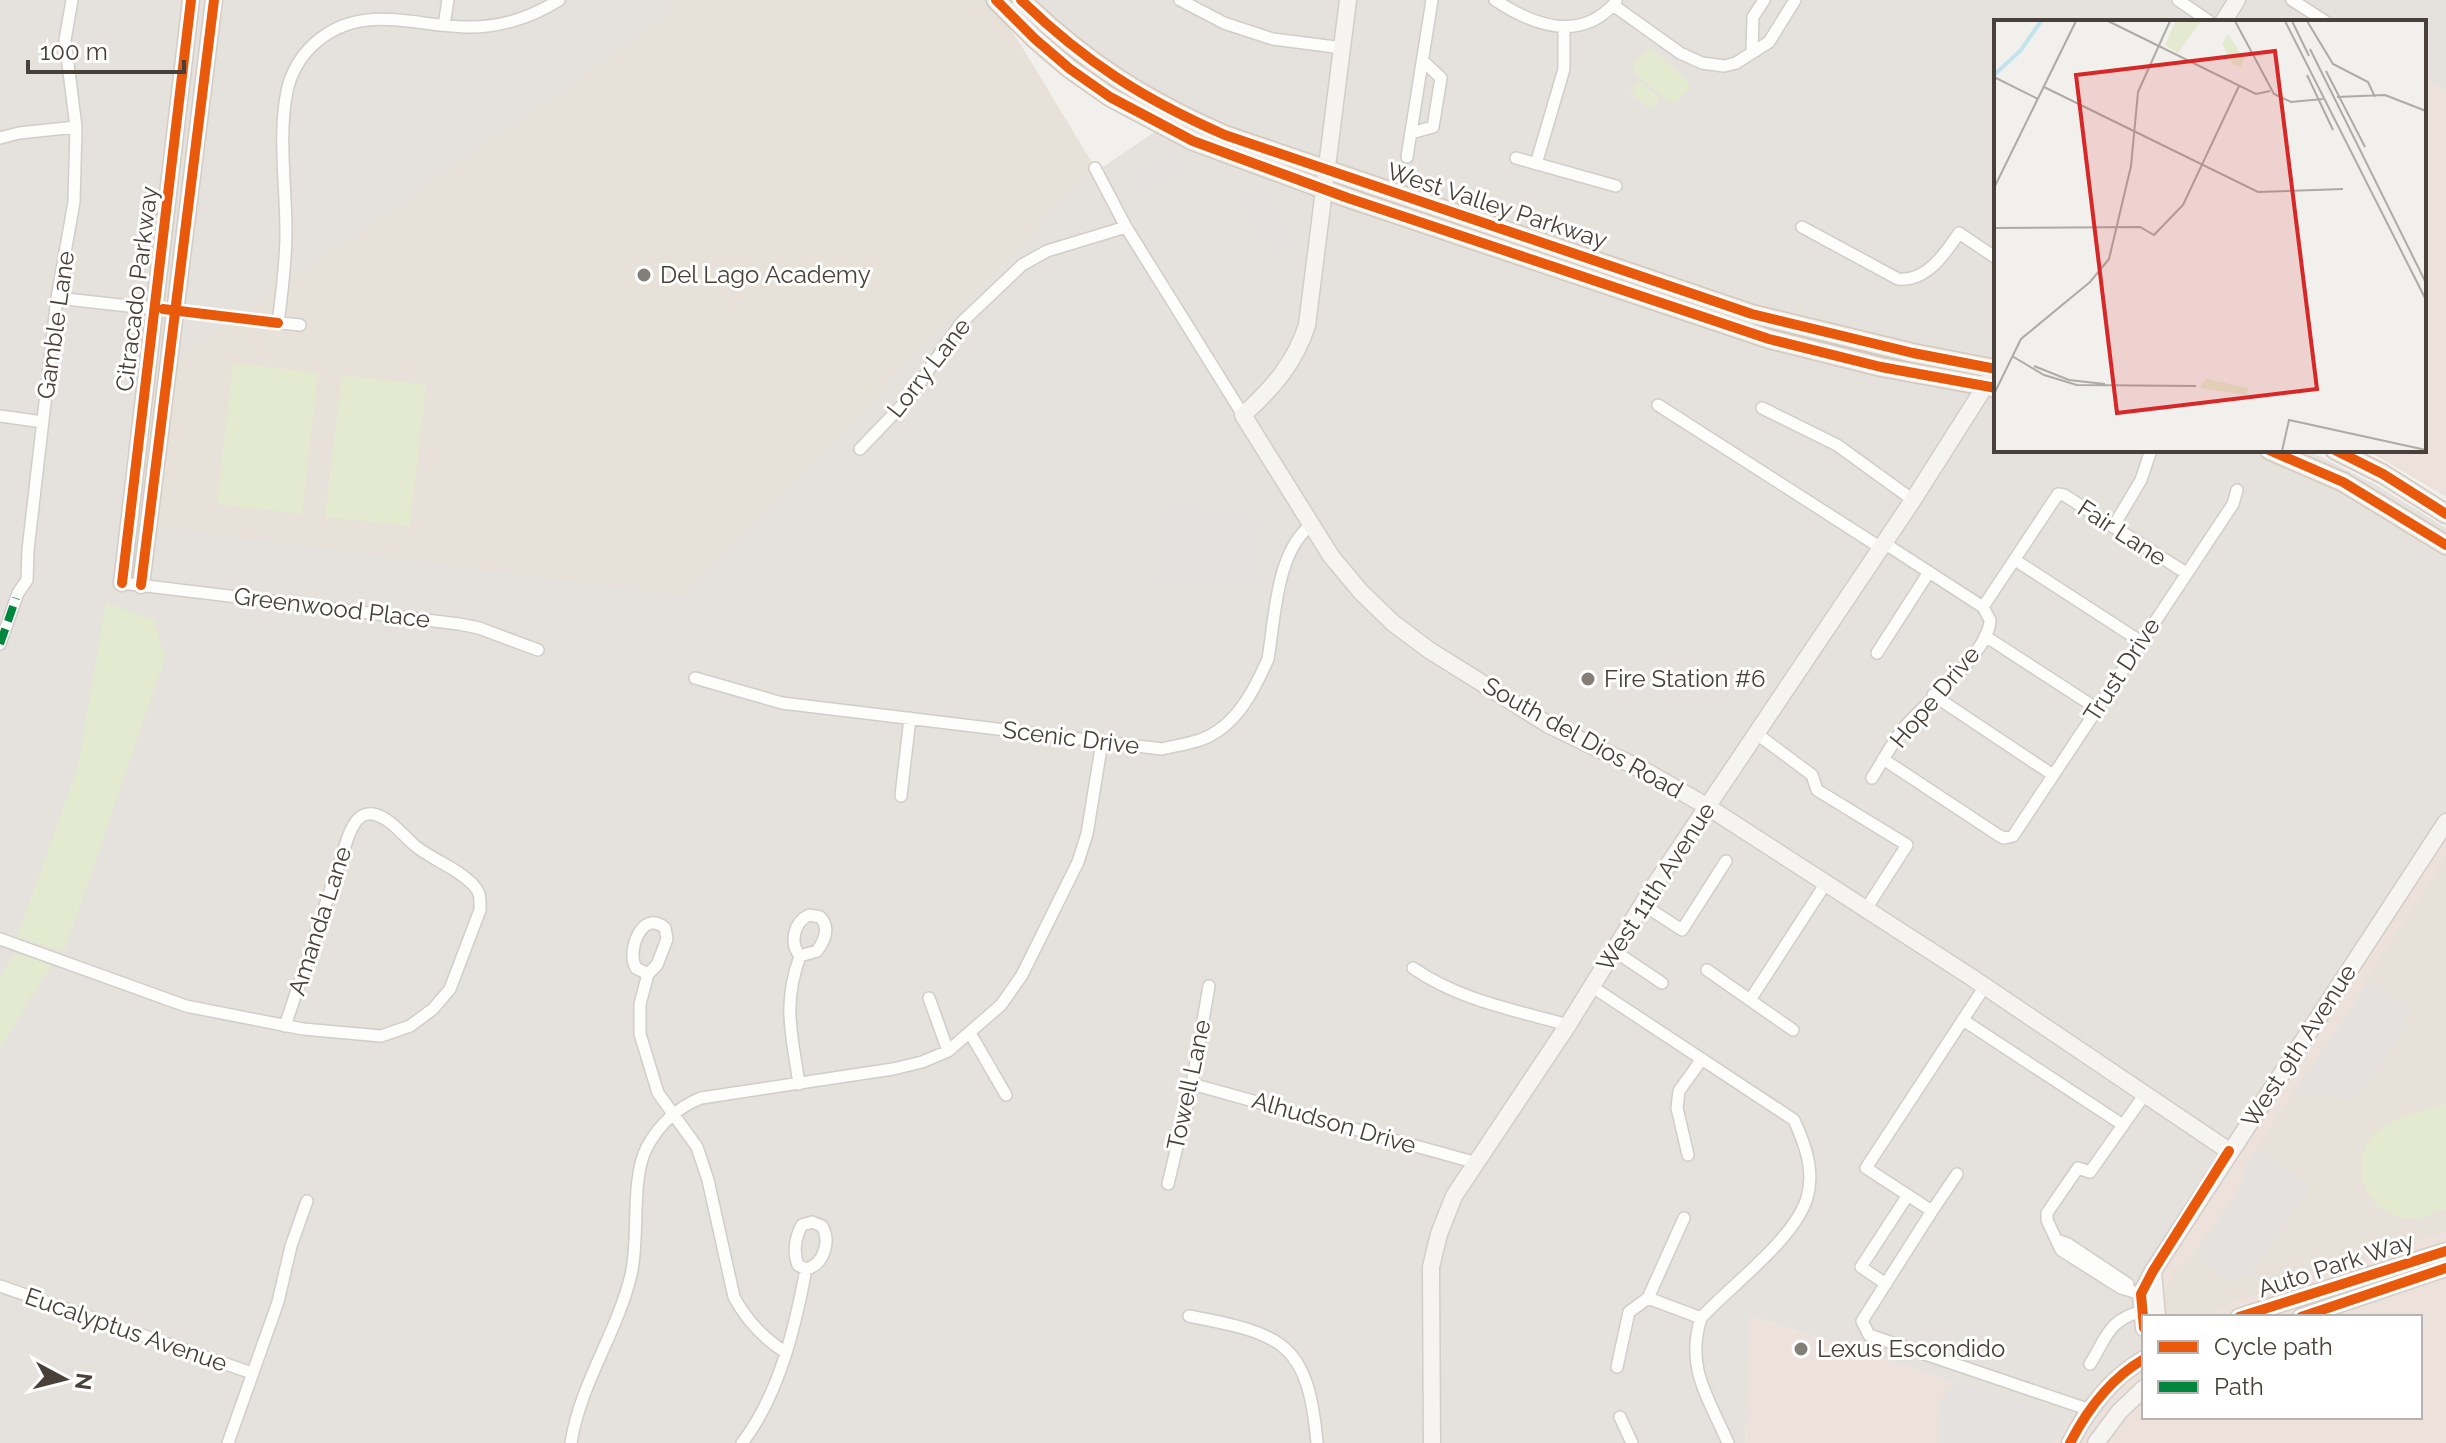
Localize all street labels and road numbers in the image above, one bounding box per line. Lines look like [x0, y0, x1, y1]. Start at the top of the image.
street label: West Valley Parkway [1383, 156, 1611, 255]
street label: Citracado Parkway [110, 185, 163, 393]
street label: Gamble Lane [31, 249, 80, 401]
street label: Lorry Lane [881, 312, 977, 423]
street label: Fair Lane [2072, 493, 2172, 572]
street label: Greenwood Place [232, 581, 432, 634]
street label: Trust Drive [2077, 612, 2166, 727]
street label: Hope Drive [1884, 640, 1986, 754]
street label: South del Dios Road [1478, 671, 1688, 805]
street label: Scenic Drive [1001, 715, 1141, 760]
street label: West 11th Avenue [1590, 797, 1721, 977]
street label: Amanda Lane [282, 843, 357, 999]
street label: West 9th Avenue [2235, 959, 2362, 1133]
street label: Towell Lane [1161, 1017, 1216, 1153]
street label: Alhudson Drive [1249, 1085, 1419, 1160]
street label: Auto Park Way [2254, 1226, 2418, 1303]
street label: Eucalyptus Avenue [21, 1281, 231, 1378]

